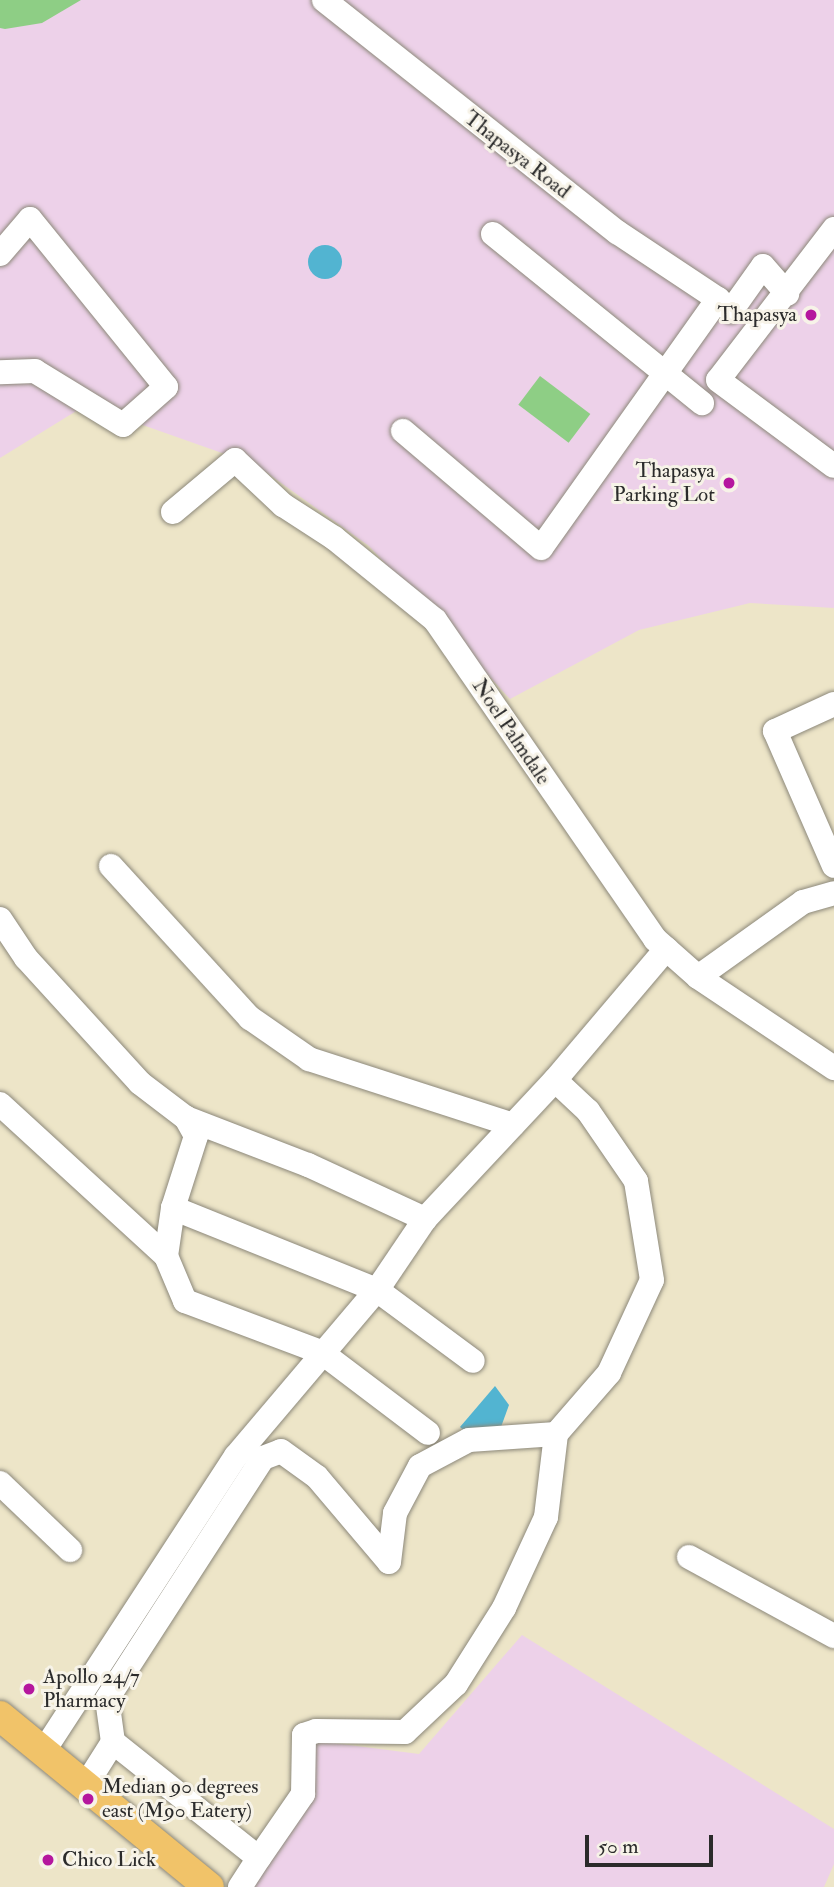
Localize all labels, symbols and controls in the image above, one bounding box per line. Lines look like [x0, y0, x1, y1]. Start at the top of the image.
street label: Thapasya Road [459, 106, 575, 204]
place label: Thapasya [718, 302, 797, 328]
marker: Thapasya [803, 307, 819, 323]
place label: Thapasya Parking Lot [613, 458, 715, 508]
marker: Thapasya Parking Lot [721, 475, 737, 491]
street label: Noel Palmdale [466, 674, 556, 790]
place label: Apollo 24/7 Pharmacy [43, 1664, 140, 1714]
marker: Apollo 24/7 Pharmacy [21, 1681, 37, 1697]
place label: Median 90 degrees east (M90 Eatery) [102, 1774, 258, 1824]
marker: Median 90 degrees east (M90 Eatery) [80, 1791, 96, 1807]
scale bar [589, 1820, 717, 1864]
text: 50 m [598, 1833, 639, 1860]
place label: Chico Lick [62, 1847, 156, 1873]
marker: Chico Lick [40, 1852, 56, 1868]

